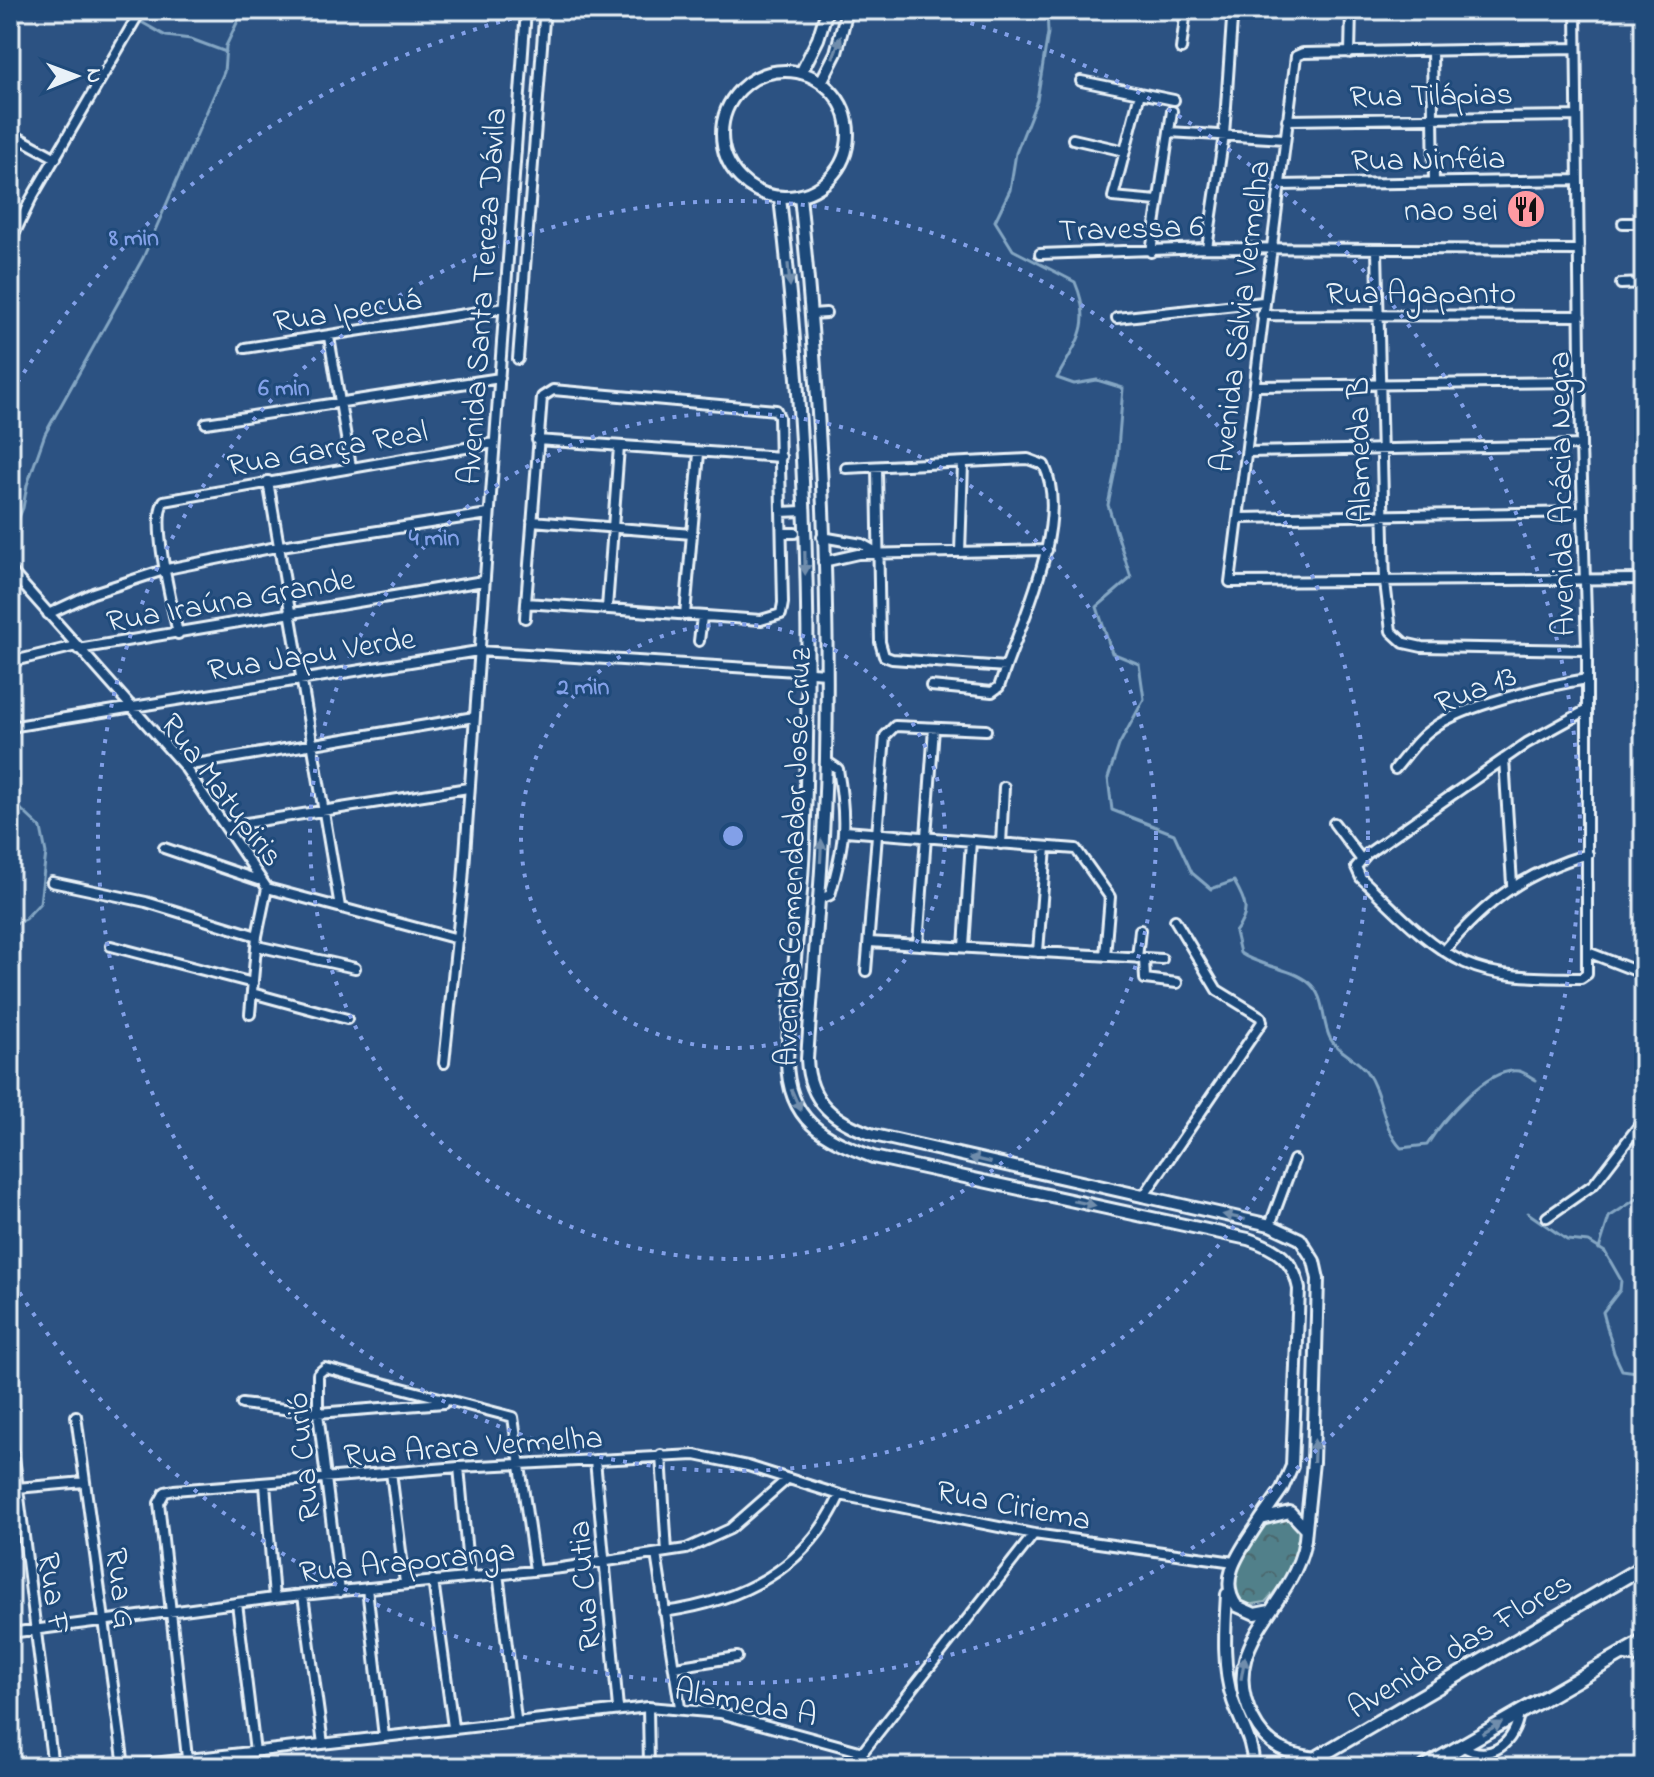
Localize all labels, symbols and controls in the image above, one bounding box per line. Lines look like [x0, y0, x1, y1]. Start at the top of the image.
one-way arrow [831, 35, 844, 59]
north arrow [36, 36, 116, 116]
text: N [77, 68, 109, 83]
street label: Rua Tilápias [1349, 73, 1513, 122]
street label: Avenida Santa Tereza Dávila [448, 106, 521, 486]
street label: Rua Ninféia [1350, 137, 1506, 186]
street label: Avenida Sálvia Vermelha [1200, 158, 1285, 475]
restaurant icon: nao sei [1505, 188, 1547, 230]
place label: nao sei [1404, 189, 1498, 236]
street label: Travessa 6 [1058, 204, 1204, 257]
text: 8 min [108, 222, 159, 257]
one-way arrow [783, 263, 796, 288]
street label: Rua Agapanto [1326, 272, 1516, 319]
street label: Rua Ipecuá [270, 278, 425, 347]
street label: Avenida Acácia Negra [1538, 351, 1589, 637]
text: 6 min [258, 372, 310, 407]
street label: Alameda B [1337, 376, 1386, 524]
street label: Rua Garça Real [224, 410, 431, 491]
text: 4 min [409, 522, 459, 557]
one-way arrow [798, 551, 811, 576]
street label: Rua Iraúna Grande [103, 557, 359, 647]
street label: Rua Japu Verde [205, 617, 419, 696]
street label: Avenida Comendador José Cruz [765, 646, 826, 1067]
street label: Rua 13 [1428, 654, 1524, 728]
text: 2 min [556, 671, 610, 706]
street label: Rua Matupiris [147, 704, 294, 878]
centre of rings [719, 822, 747, 850]
one-way arrow [814, 838, 827, 863]
one-way arrow [789, 1089, 803, 1112]
one-way arrow [968, 1153, 993, 1165]
one-way arrow [1072, 1197, 1097, 1210]
one-way arrow [1221, 1210, 1246, 1223]
street label: Rua Curió [275, 1390, 336, 1523]
street label: Rua Arara Vermelha [342, 1416, 604, 1481]
one-way arrow [1307, 1438, 1320, 1463]
street label: Rua Ciriema [932, 1469, 1095, 1545]
street label: Rua Cutia [557, 1519, 616, 1653]
street label: Rua Araporanga [297, 1529, 518, 1598]
street label: Rua G [90, 1545, 147, 1632]
street label: Rua F [23, 1550, 81, 1638]
street label: Avenida das Flores [1339, 1561, 1582, 1733]
one-way arrow [1238, 1655, 1250, 1680]
street label: Alameda A [670, 1668, 821, 1741]
one-way arrow [1481, 1721, 1504, 1735]

